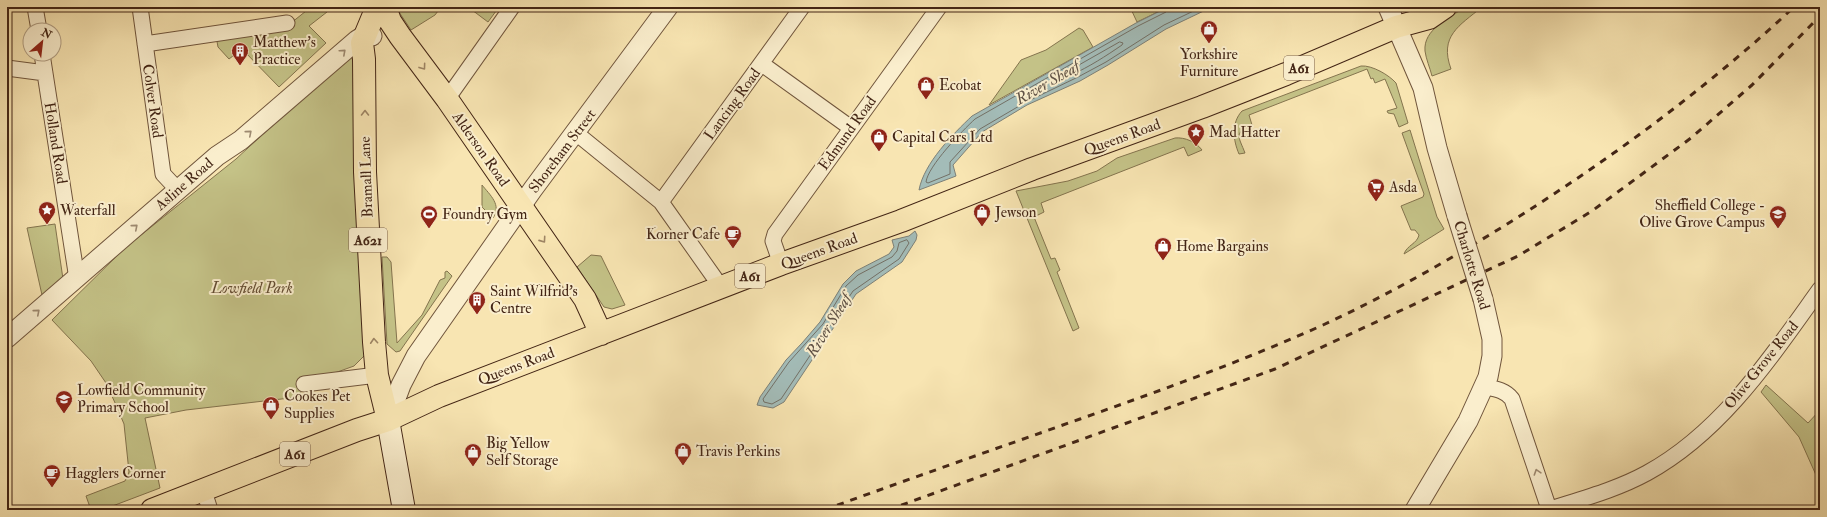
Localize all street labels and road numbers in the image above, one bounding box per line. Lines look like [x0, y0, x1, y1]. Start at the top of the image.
road number: A61 [1284, 56, 1314, 80]
street label: Colver Road [138, 63, 167, 140]
street label: Lancing Road [700, 64, 765, 144]
street label: Edmund Road [814, 92, 881, 174]
street label: Holland Road [40, 101, 71, 186]
street label: Shoreham Street [525, 105, 600, 197]
street label: Alderson Road [447, 107, 514, 191]
street label: Queens Road [1081, 115, 1164, 160]
street label: Bramall Lane [356, 136, 377, 218]
street label: Asline Road [151, 154, 218, 215]
street label: Charlotte Road [1449, 218, 1494, 313]
road number: A621 [349, 228, 387, 252]
street label: Queens Road [778, 229, 861, 274]
road number: A61 [735, 264, 765, 288]
street label: Olive Grove Road [1720, 317, 1803, 413]
street label: Queens Road [475, 343, 558, 390]
road number: A61 [280, 442, 310, 466]

